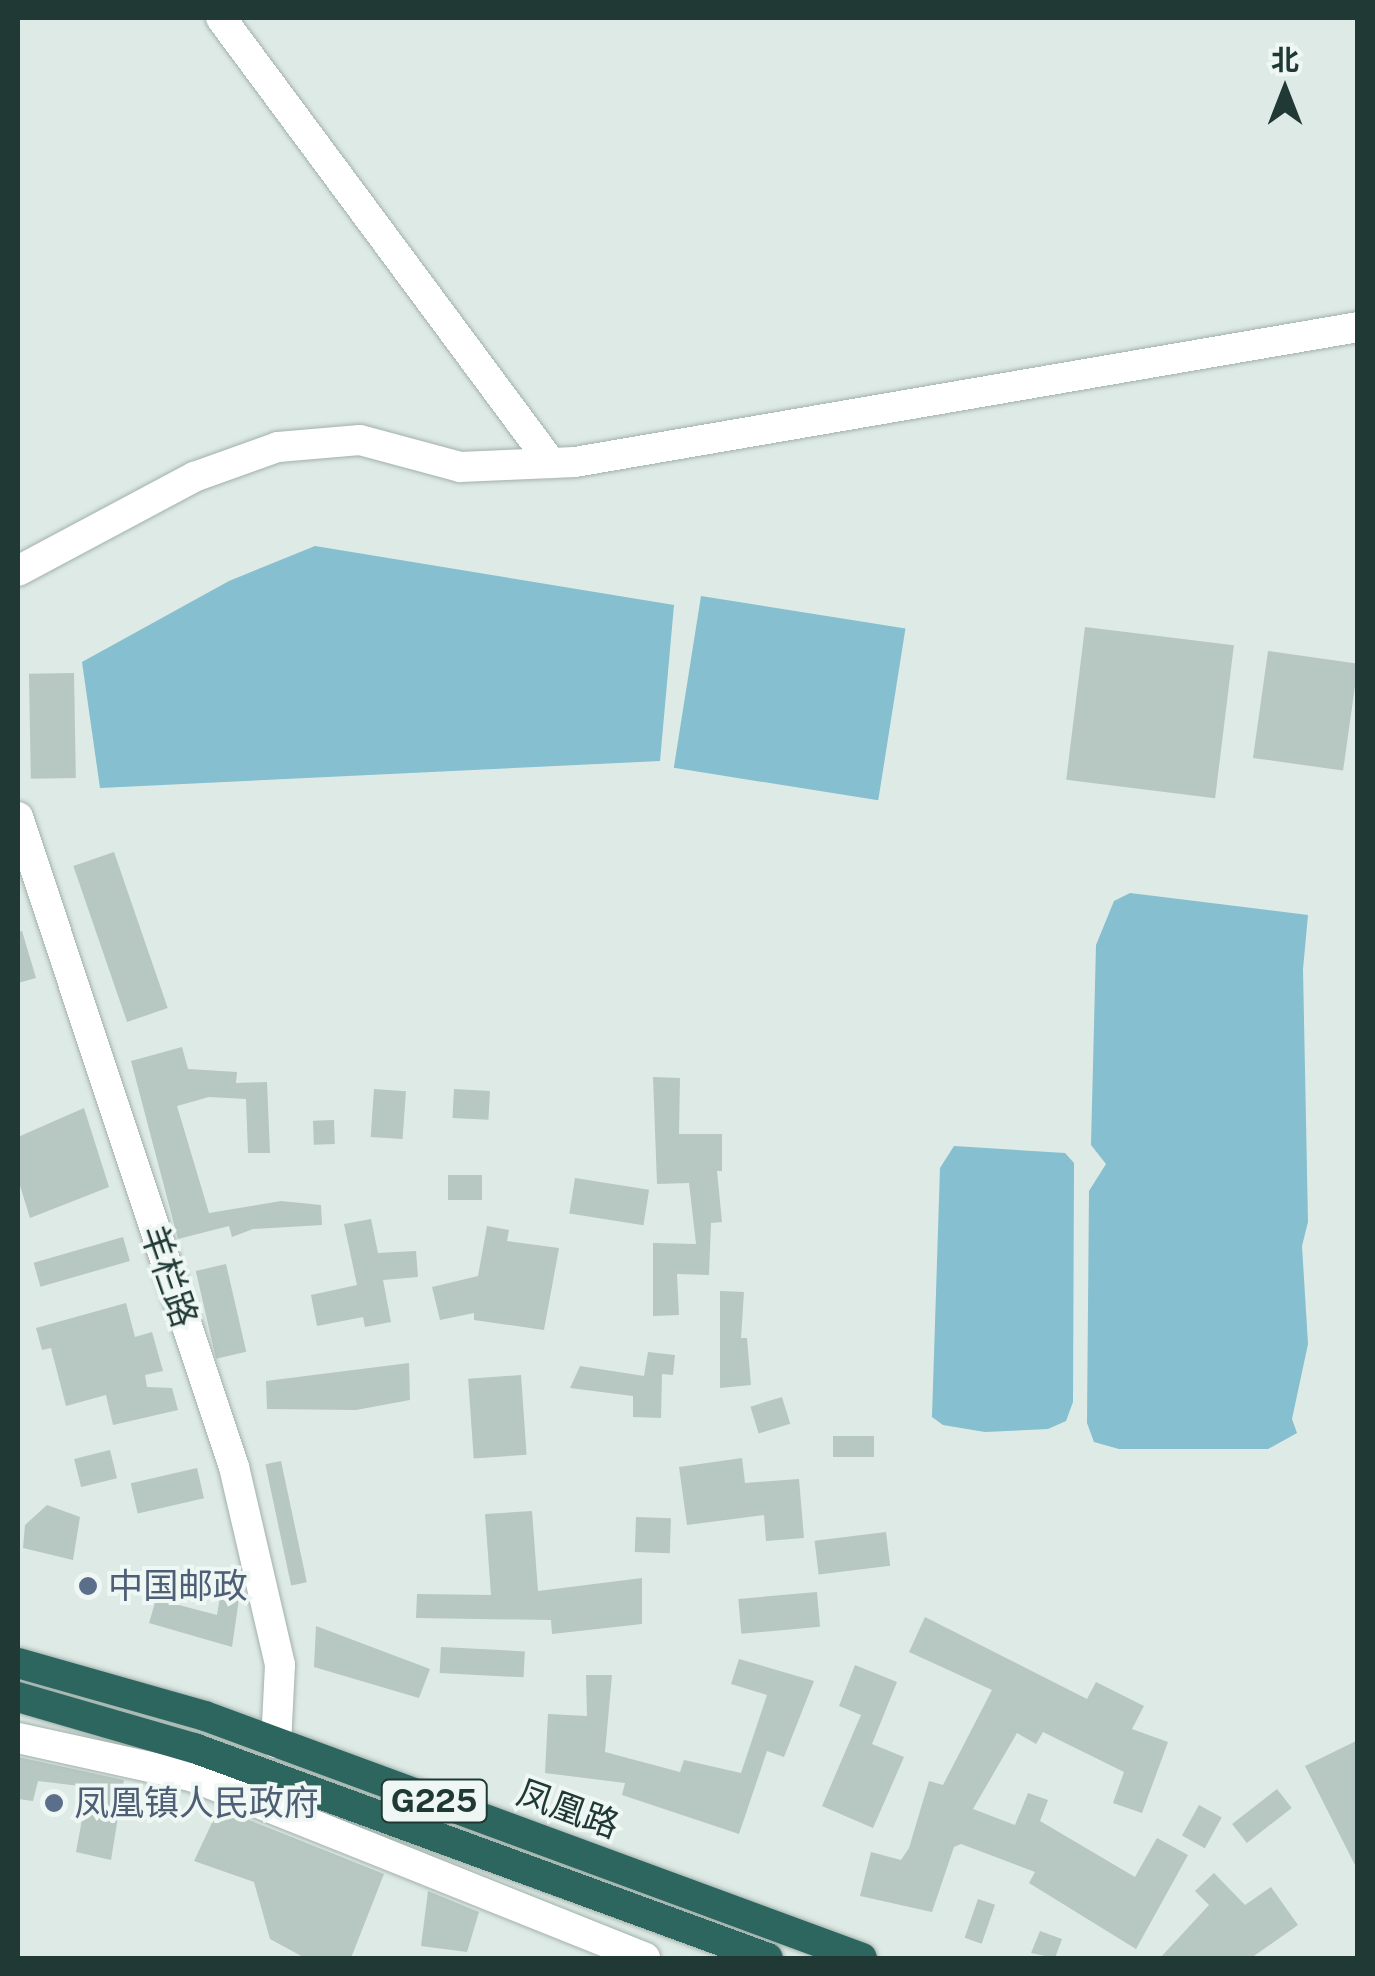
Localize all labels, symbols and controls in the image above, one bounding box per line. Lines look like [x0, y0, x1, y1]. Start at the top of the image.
north arrow [1235, 40, 1335, 140]
text: 北 [1271, 43, 1299, 76]
street label: 羊栏路 [132, 1220, 206, 1332]
place label: 中国邮政 [108, 1565, 248, 1607]
marker: 中国邮政 [77, 1575, 99, 1597]
street label: 凤凰路 [511, 1771, 625, 1847]
road number: G225 [379, 1774, 489, 1828]
place label: 凤凰镇人民政府 [74, 1782, 319, 1824]
marker: 凤凰镇人民政府 [43, 1792, 65, 1814]

